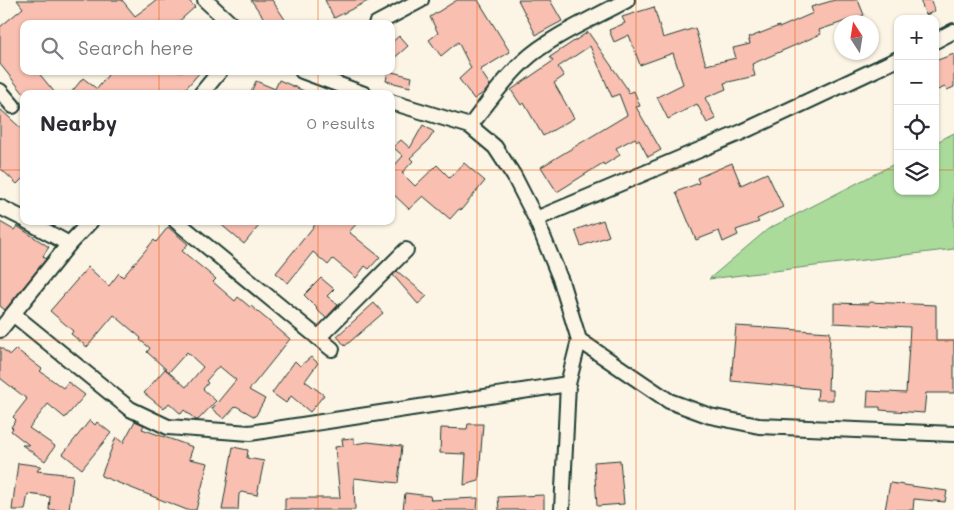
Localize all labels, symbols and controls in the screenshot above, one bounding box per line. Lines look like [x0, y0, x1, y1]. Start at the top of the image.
north arrow [834, 15, 879, 60]
map controls [894, 15, 939, 195]
button: + [894, 15, 939, 60]
search box [20, 20, 395, 75]
icon: search [38, 34, 66, 62]
text: Search here [78, 35, 194, 60]
button: − [894, 60, 939, 105]
button: locate [894, 105, 939, 150]
text: Nearby [40, 109, 117, 136]
text: 0 results [307, 112, 375, 133]
button: layers [894, 150, 939, 195]

